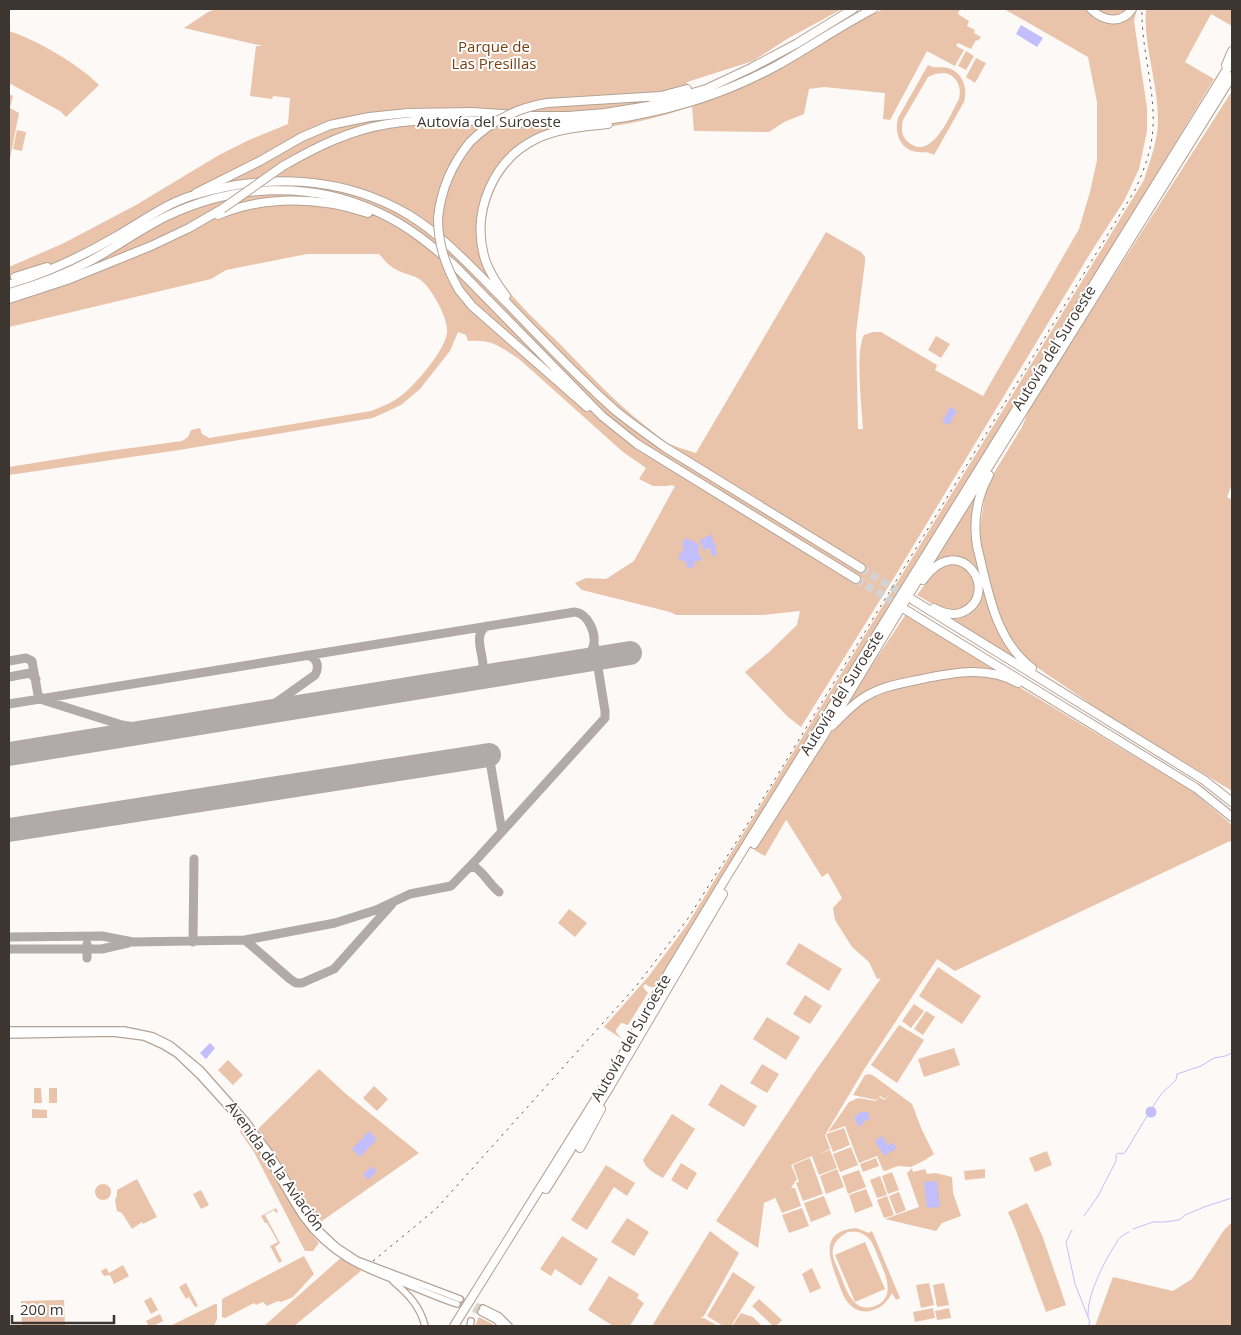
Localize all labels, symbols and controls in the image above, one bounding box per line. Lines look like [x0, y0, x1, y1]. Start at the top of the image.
park label: Parque de Las Presillas [452, 36, 536, 73]
street label: Autovía del Suroeste [417, 111, 561, 131]
street label: Autovía del Suroeste [1007, 281, 1100, 414]
street label: Autovía del Suroeste [795, 626, 888, 759]
street label: Autovía del Suroeste [586, 970, 675, 1105]
street label: Avenida de la Aviación [222, 1097, 330, 1234]
scale bar [12, 1292, 115, 1324]
text: 200 m [20, 1299, 64, 1319]

